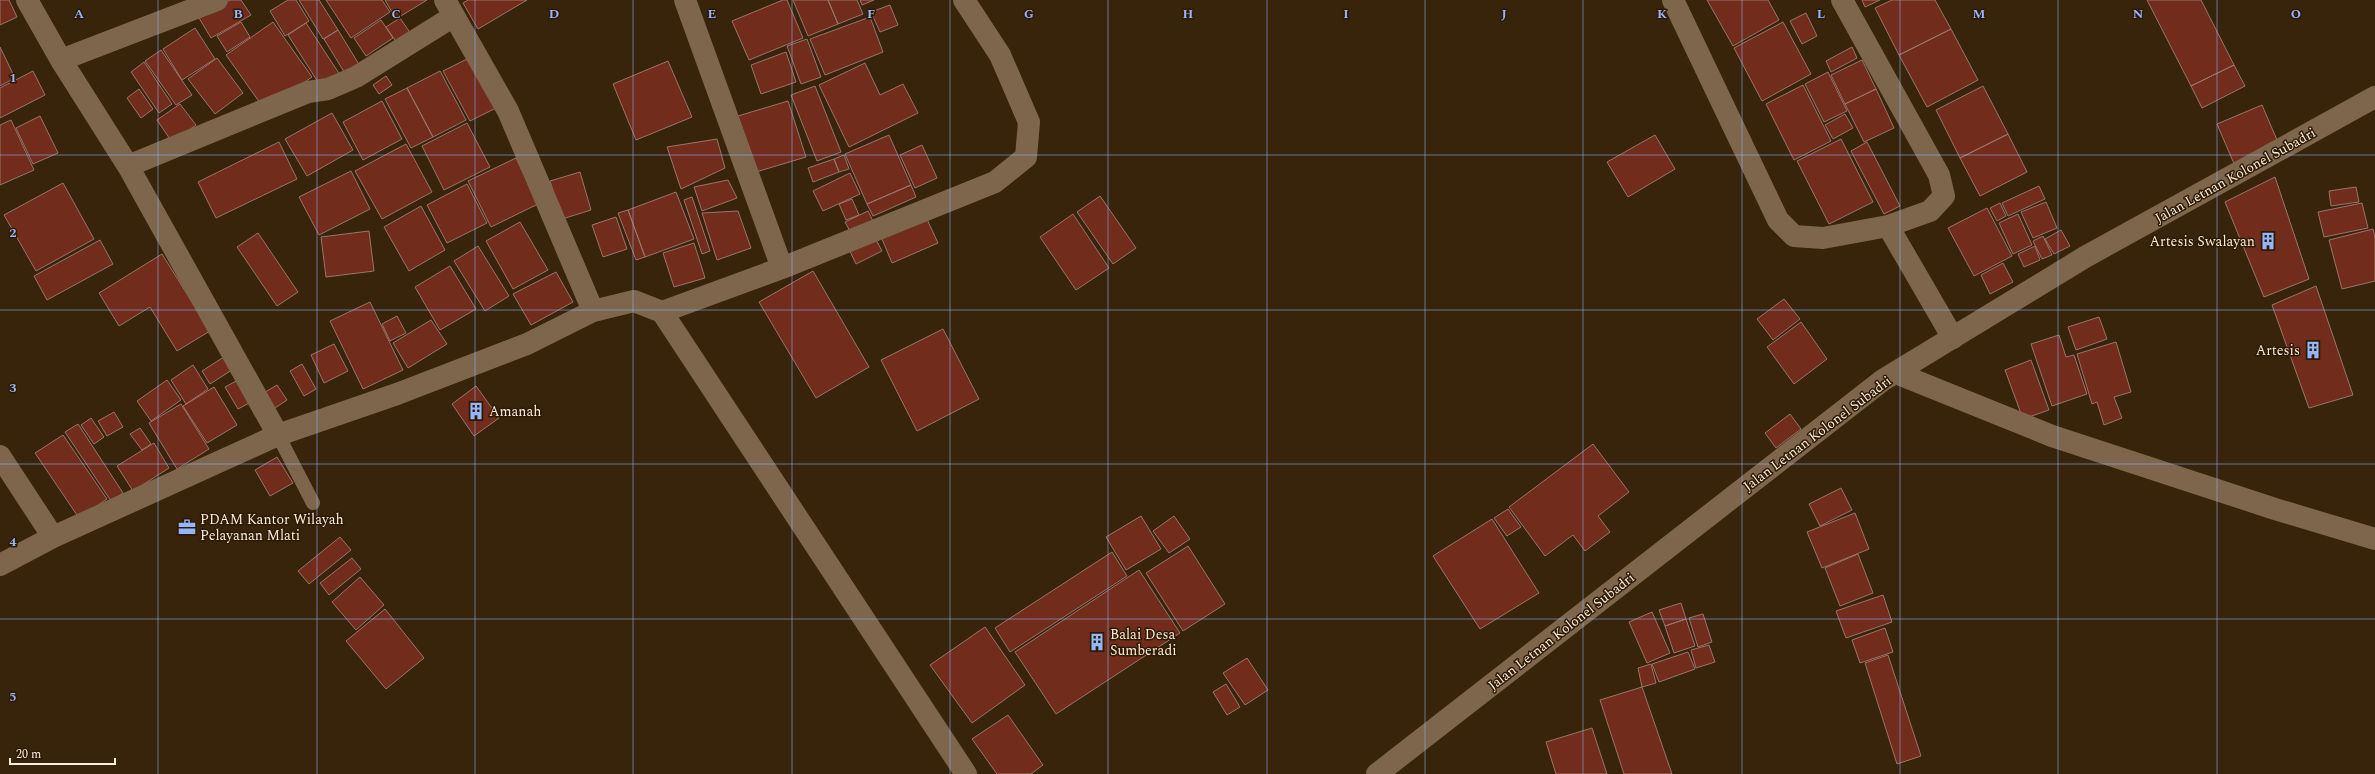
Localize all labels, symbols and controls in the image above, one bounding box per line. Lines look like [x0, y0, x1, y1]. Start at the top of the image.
text: A [74, 4, 84, 24]
text: B [233, 4, 243, 24]
text: C [391, 4, 401, 24]
text: D [549, 4, 559, 24]
text: E [708, 4, 717, 24]
text: F [867, 4, 875, 24]
text: G [1024, 4, 1034, 24]
text: H [1183, 4, 1194, 24]
text: I [1343, 4, 1349, 24]
text: J [1501, 4, 1507, 24]
text: K [1657, 4, 1667, 24]
text: L [1817, 4, 1825, 24]
text: M [1973, 4, 1986, 24]
text: N [2133, 4, 2144, 24]
text: O [2291, 4, 2301, 24]
text: 1 [9, 68, 17, 88]
street label: Jalan Letnan Kolonel Subadri [2151, 122, 2320, 229]
text: 2 [9, 223, 17, 243]
place label: Artesis Swalayan [2150, 231, 2255, 252]
building icon: Artesis Swalayan [2258, 231, 2278, 251]
place label: Artesis [2256, 340, 2300, 361]
building icon: Artesis [2303, 340, 2323, 360]
street label: Jalan Letnan Kolonel Subadri [1739, 371, 1896, 496]
text: 3 [9, 378, 17, 398]
building icon: Amanah [466, 401, 486, 421]
place label: Amanah [489, 401, 541, 422]
place label: PDAM Kantor Wilayah Pelayanan Mlati [200, 509, 344, 546]
office icon: PDAM Kantor Wilayah Pelayanan Mlati [177, 517, 197, 537]
text: 4 [9, 532, 17, 552]
street label: Jalan Letnan Kolonel Subadri [1483, 567, 1639, 695]
place label: Balai Desa Sumberadi [1110, 624, 1177, 661]
building icon: Balai Desa Sumberadi [1087, 632, 1107, 652]
text: 5 [9, 687, 17, 707]
scale bar [10, 740, 115, 766]
text: 20 m [16, 745, 41, 764]

